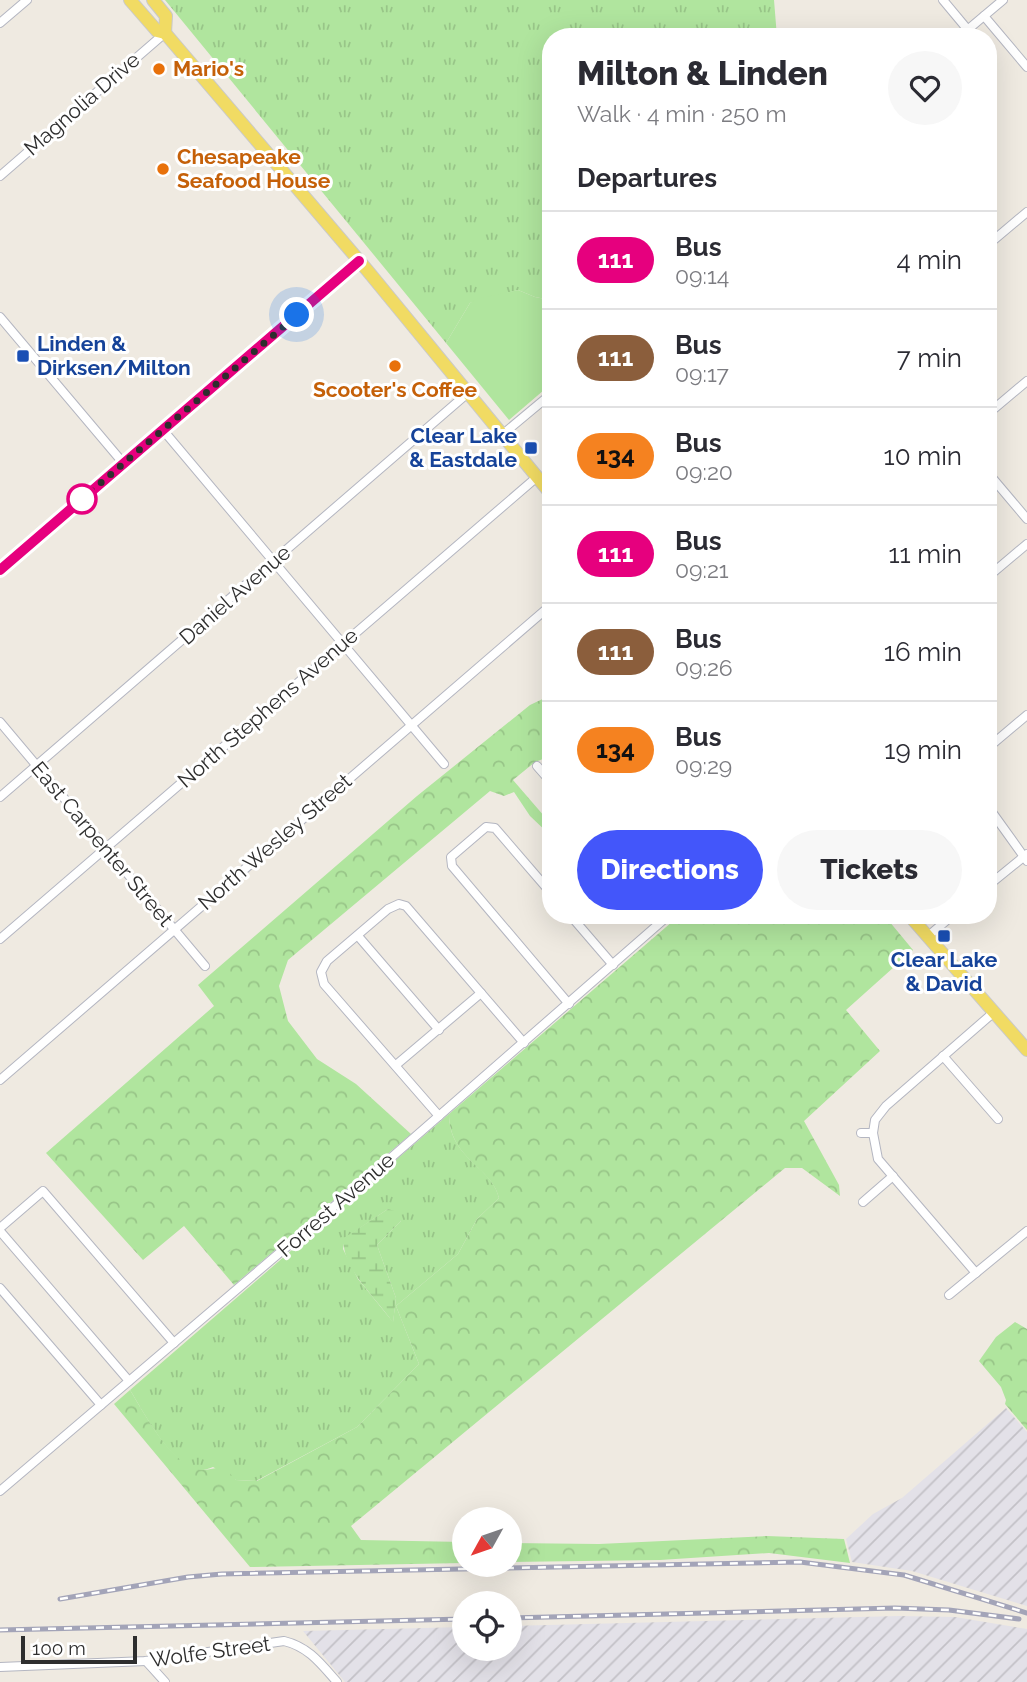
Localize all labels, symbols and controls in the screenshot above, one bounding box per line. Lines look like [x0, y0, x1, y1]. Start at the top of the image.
street label: Magnolia Drive [19, 47, 144, 161]
button: heart [888, 51, 962, 125]
text: Milton & Linden [577, 54, 828, 93]
place label: Mario's [173, 56, 244, 81]
marker: Mario's [151, 61, 167, 77]
text: Walk · 4 min · 250 m [577, 100, 787, 127]
place label: Chesapeake Seafood House [177, 144, 331, 193]
marker: Chesapeake Seafood House [155, 161, 171, 177]
text: Departures [577, 163, 717, 193]
text: Bus [675, 232, 722, 262]
text: 111 [598, 245, 633, 274]
text: 4 min [896, 245, 962, 275]
text: 09:14 [675, 262, 729, 289]
your location [279, 297, 314, 332]
text: Bus [675, 330, 722, 360]
place label: Linden & Dirksen/Milton [37, 331, 191, 380]
text: 111 [598, 343, 633, 372]
text: 7 min [897, 343, 962, 373]
marker: Linden & Dirksen/Milton [15, 348, 31, 364]
marker: Scooter's Coffee [387, 358, 403, 374]
text: 09:17 [675, 360, 729, 387]
place label: Scooter's Coffee [313, 377, 477, 402]
place label: Clear Lake & Eastdale [409, 423, 517, 472]
text: Bus [675, 428, 722, 458]
marker: Clear Lake & Eastdale [523, 440, 539, 456]
text: 134 [596, 441, 635, 470]
text: 10 min [884, 441, 962, 471]
text: 09:20 [675, 458, 733, 485]
unlabelled marker [67, 484, 97, 514]
text: Bus [675, 526, 722, 556]
text: 111 [598, 539, 633, 568]
text: 11 min [888, 539, 962, 569]
street label: Daniel Avenue [174, 540, 295, 650]
text: 09:21 [675, 556, 729, 583]
street label: North Stephens Avenue [172, 623, 363, 793]
text: Bus [675, 624, 722, 654]
text: 111 [598, 637, 633, 666]
text: 16 min [884, 637, 962, 667]
text: 09:26 [675, 654, 733, 681]
text: Bus [675, 722, 722, 752]
text: 134 [596, 735, 635, 764]
text: 19 min [884, 735, 962, 765]
text: 09:29 [675, 752, 732, 779]
street label: East Carpenter Street [26, 756, 178, 931]
street label: North Wesley Street [193, 768, 356, 915]
button: Directions [577, 830, 763, 910]
button: Tickets [777, 830, 962, 910]
marker: Clear Lake & David [936, 928, 952, 944]
place label: Clear Lake & David [891, 947, 998, 996]
street label: Forrest Avenue [272, 1147, 399, 1262]
north arrow [452, 1507, 522, 1577]
map controls [452, 1507, 522, 1661]
button: locate [452, 1591, 522, 1661]
street label: Wolfe Street [148, 1631, 272, 1672]
scale bar [21, 1633, 136, 1665]
text: 100 m [32, 1637, 86, 1659]

